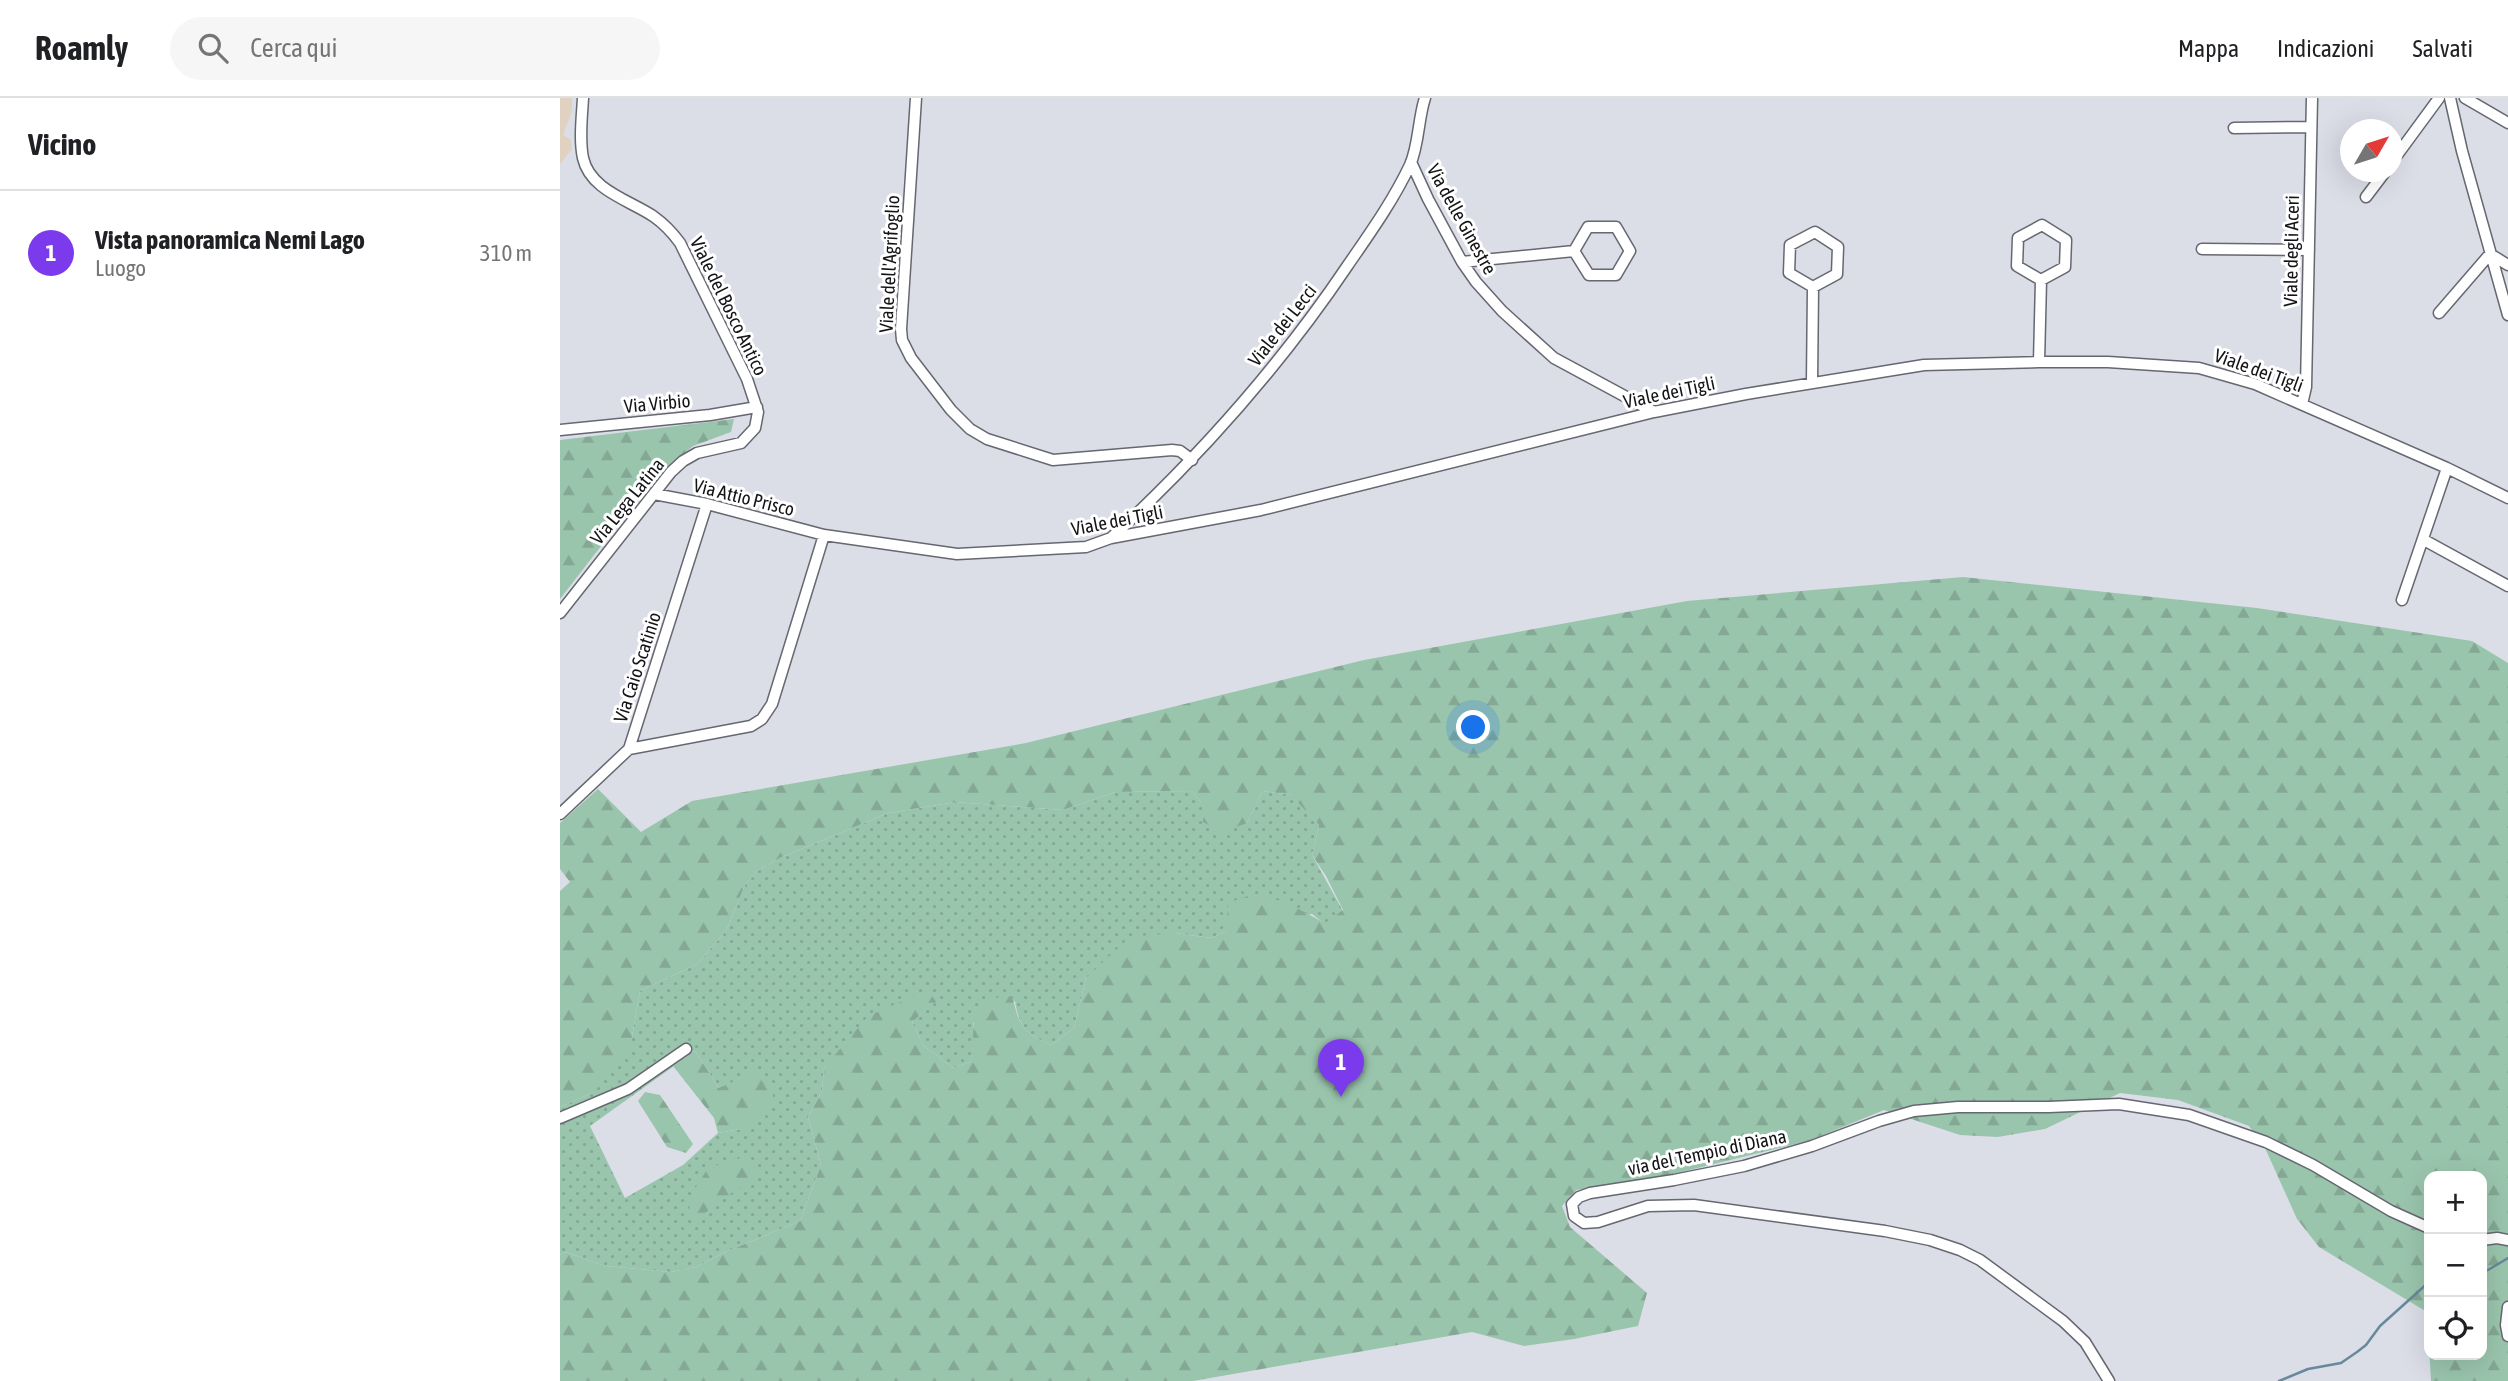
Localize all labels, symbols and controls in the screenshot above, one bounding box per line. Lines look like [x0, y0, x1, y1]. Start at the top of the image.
search box [170, 17, 660, 80]
text: Roamly [35, 29, 128, 67]
icon: search [194, 29, 232, 67]
text: Cerca qui [250, 33, 337, 63]
text: Mappa [2178, 35, 2239, 62]
text: Indicazioni [2277, 35, 2374, 62]
text: Salvati [2412, 35, 2473, 62]
north arrow [2340, 119, 2403, 182]
text: Vicino [28, 127, 96, 161]
street label: Via delle Ginestre [1423, 160, 1501, 278]
street label: Viale dell'Agrifoglio [874, 195, 904, 333]
street label: Viale degli Aceri [2279, 195, 2303, 307]
text: Vista panoramica Nemi Lago [95, 225, 365, 255]
street label: Viale del Bosco Antico [686, 233, 772, 379]
text: 1 [46, 240, 56, 266]
text: 310 m [480, 240, 532, 266]
text: Luogo [95, 255, 146, 281]
street label: Viale dei Lecci [1243, 280, 1321, 370]
street label: Viale dei Tigli [2211, 344, 2307, 396]
street label: Viale dei Tigli [1621, 372, 1717, 412]
street label: Via Virbio [623, 389, 691, 417]
street label: Via Lega Latina [586, 454, 668, 548]
street label: Via Attio Prisco [691, 474, 797, 520]
street label: Viale dei Tigli [1069, 500, 1165, 540]
street label: Via Caio Scatinio [609, 609, 665, 725]
your location [1456, 710, 1490, 744]
pin: 1 [1318, 1039, 1364, 1097]
street label: via del Tempio di Diana [1626, 1124, 1788, 1180]
map controls [2424, 1171, 2487, 1360]
button: + [2424, 1171, 2487, 1234]
button: − [2424, 1234, 2487, 1297]
button: locate [2424, 1297, 2487, 1360]

